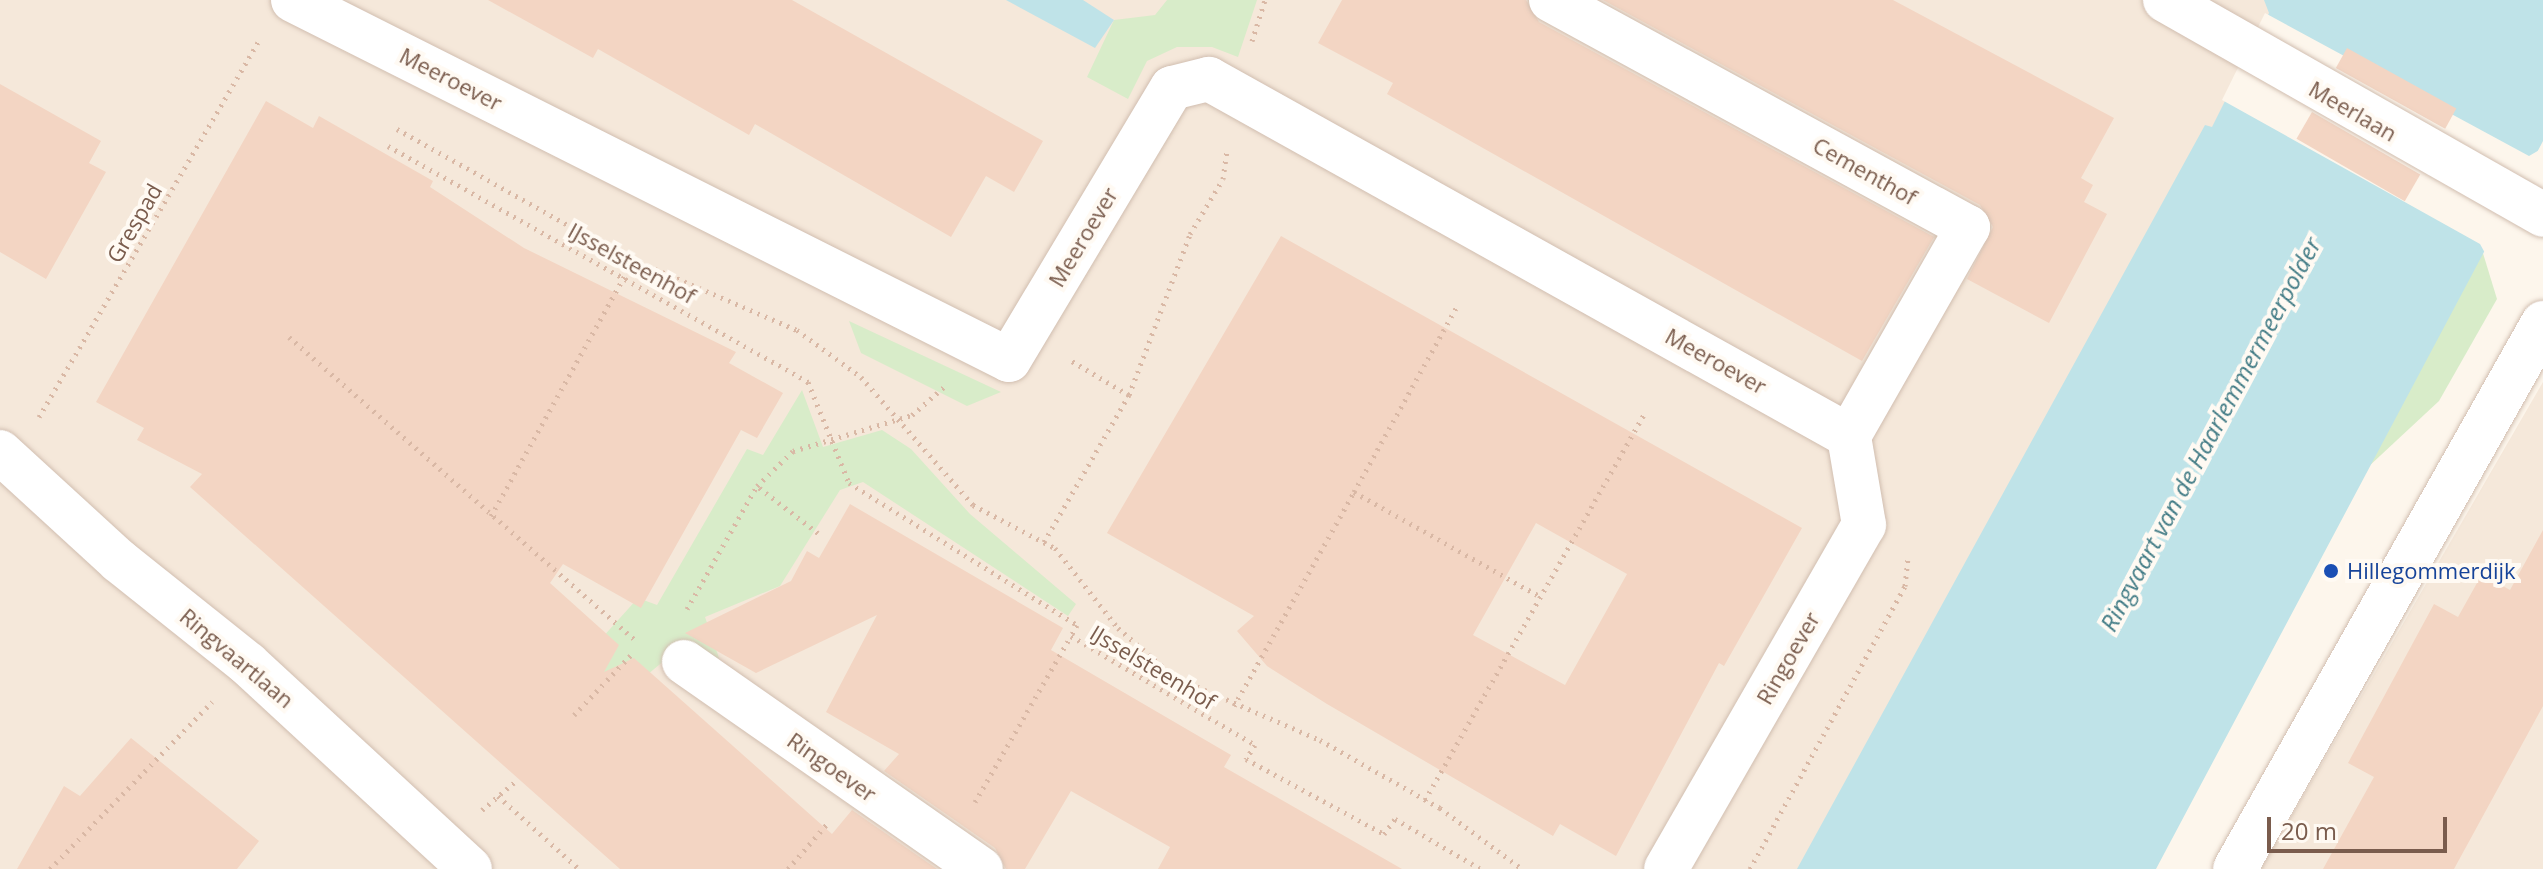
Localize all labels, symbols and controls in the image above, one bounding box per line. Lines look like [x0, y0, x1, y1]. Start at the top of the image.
street label: Meeroever [395, 42, 507, 116]
street label: Meerlaan [2304, 75, 2402, 147]
street label: Cementhof [1809, 132, 1921, 210]
street label: Grespad [101, 179, 167, 267]
street label: Meeroever [1043, 182, 1123, 292]
street label: IJsselsteenhof [564, 217, 700, 309]
water label: Ringvaart van de Haarlemmermeerpolder [2094, 232, 2326, 636]
street label: Meeroever [1661, 322, 1771, 400]
place label: Hillegommerdijk [2347, 558, 2516, 584]
marker: Hillegommerdijk [2322, 562, 2340, 580]
street label: Ringvaartlaan [175, 603, 299, 713]
street label: Ringoever [1751, 607, 1825, 709]
street label: IJsselsteenhof [1086, 619, 1220, 715]
street label: Ringoever [782, 727, 882, 807]
scale bar [2271, 801, 2451, 851]
text: 20 m [2281, 814, 2337, 847]

